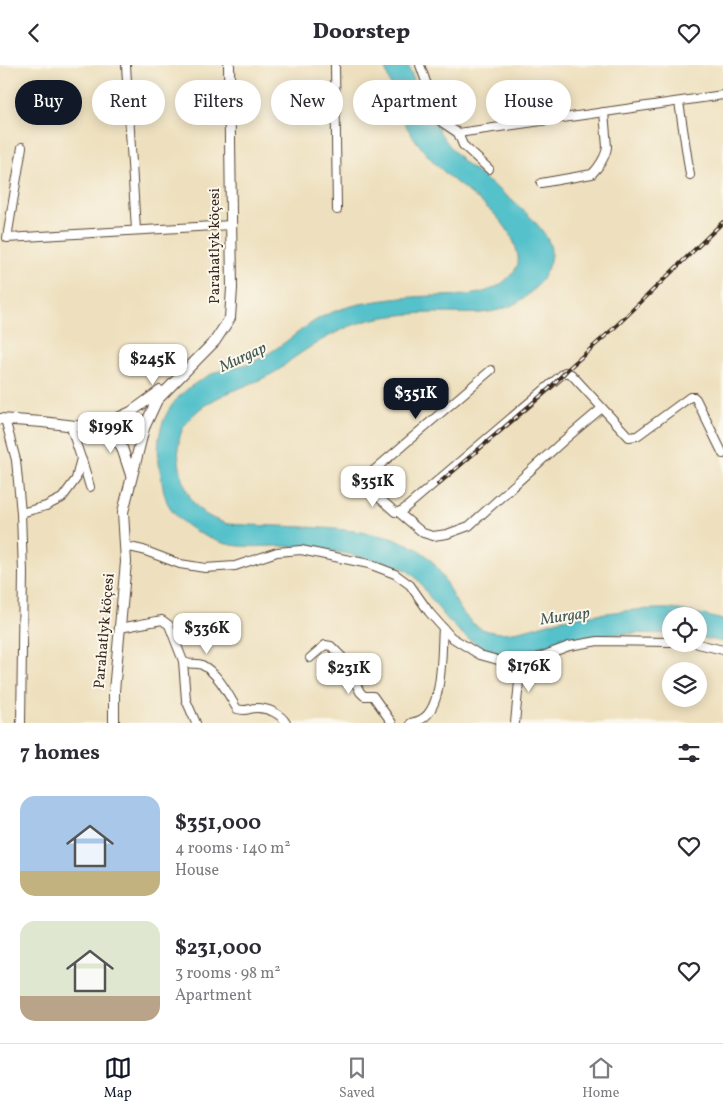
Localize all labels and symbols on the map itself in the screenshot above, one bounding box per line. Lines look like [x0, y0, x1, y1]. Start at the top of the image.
street label: Parahatlyk köçesi [205, 188, 226, 304]
water label: Murgap [215, 337, 271, 379]
pin: $245K [118, 343, 188, 386]
pin: $351K [381, 377, 451, 420]
pin: $199K [76, 411, 146, 454]
pin: $351K [338, 465, 408, 508]
street label: Parahatlyk köçesi [89, 572, 121, 690]
water label: Murgap [538, 603, 592, 631]
pin: $336K [172, 613, 242, 655]
pin: $176K [494, 651, 564, 693]
pin: $231K [314, 653, 384, 695]

